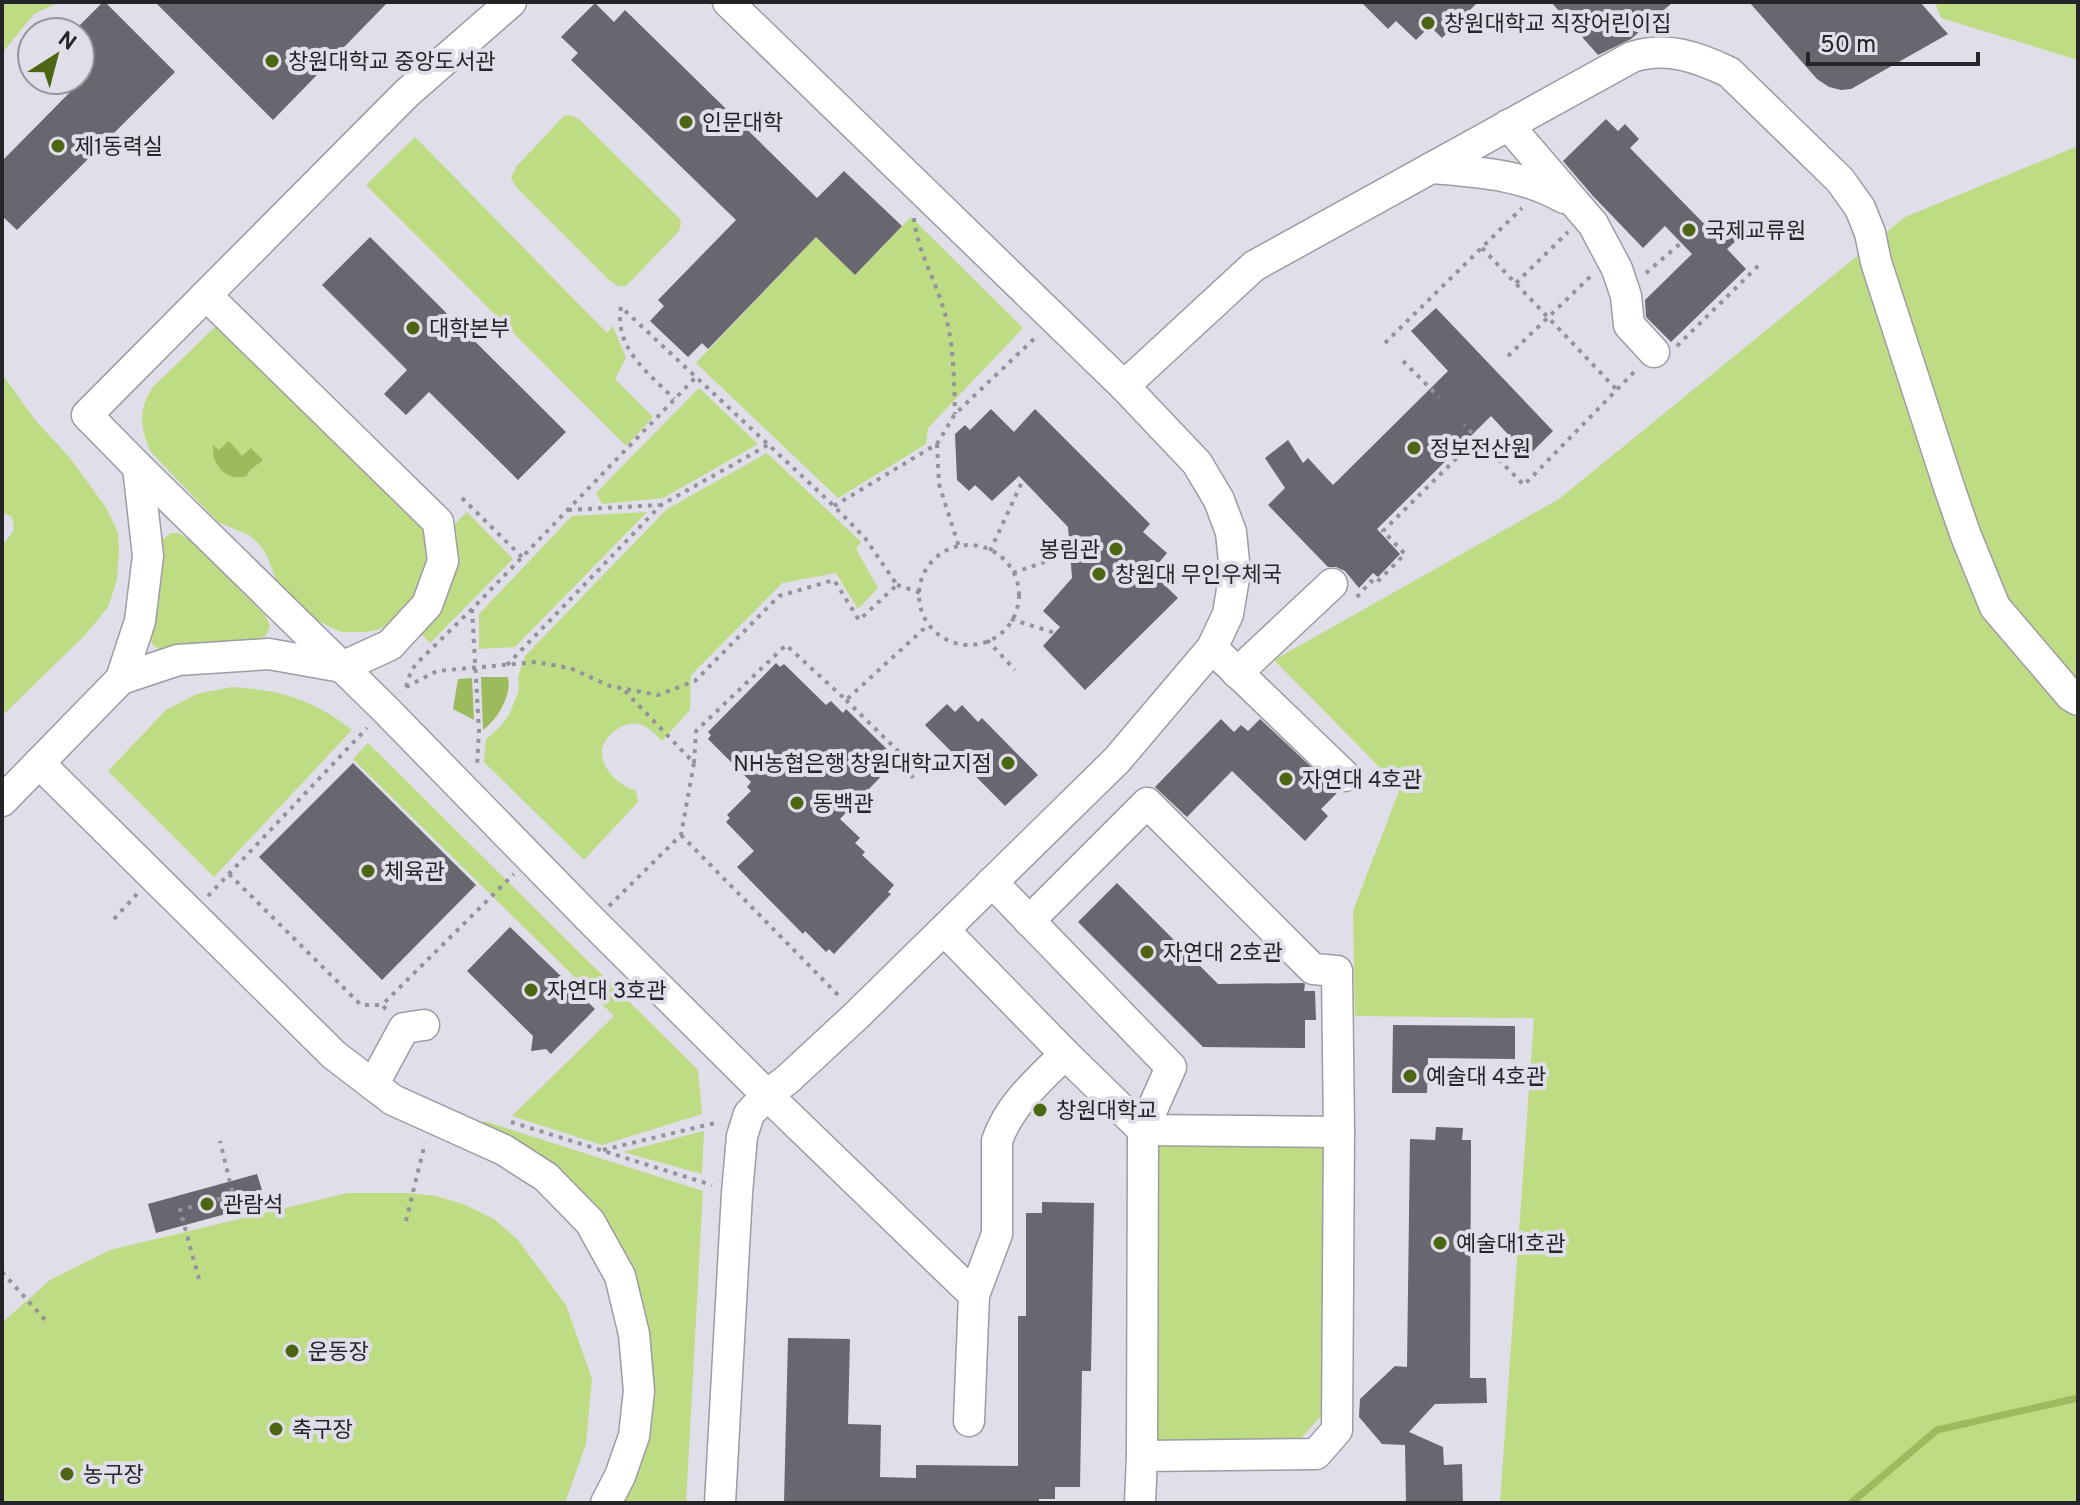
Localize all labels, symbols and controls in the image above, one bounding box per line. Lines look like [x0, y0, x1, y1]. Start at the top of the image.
place label: 창원대학교 직장어린이집 [1444, 12, 1672, 39]
marker: 창원대학교 직장어린이집 [1419, 14, 1437, 32]
north arrow [16, 16, 96, 96]
scale bar [1808, 16, 1978, 66]
text: N [52, 26, 81, 57]
text: 50 m [1820, 31, 1876, 61]
place label: 창원대학교 중앙도서관 [288, 50, 496, 77]
marker: 창원대학교 중앙도서관 [263, 52, 281, 70]
place label: 인문대학 [702, 111, 783, 138]
marker: 인문대학 [677, 113, 695, 131]
place label: 제1동력실 [74, 135, 163, 162]
marker: 제1동력실 [49, 137, 67, 155]
place label: 국제교류원 [1705, 219, 1806, 246]
marker: 국제교류원 [1680, 221, 1698, 239]
place label: 대학본부 [429, 317, 510, 344]
marker: 대학본부 [404, 319, 422, 337]
place label: 정보전산원 [1430, 437, 1531, 464]
marker: 정보전산원 [1405, 439, 1423, 457]
place label: 봉림관 [1039, 538, 1100, 565]
marker: 봉림관 [1107, 540, 1125, 558]
place label: 창원대 무인우체국 [1115, 563, 1282, 590]
marker: 창원대 무인우체국 [1090, 565, 1108, 583]
place label: NH농협은행 창원대학교지점 [733, 752, 992, 779]
marker: NH농협은행 창원대학교지점 [999, 754, 1017, 772]
place label: 자연대 4호관 [1302, 768, 1422, 795]
marker: 자연대 4호관 [1277, 770, 1295, 788]
place label: 동백관 [813, 792, 874, 819]
marker: 동백관 [788, 794, 806, 812]
place label: 체육관 [384, 860, 445, 887]
marker: 체육관 [359, 862, 377, 880]
place label: 자연대 2호관 [1163, 941, 1283, 968]
marker: 자연대 2호관 [1138, 943, 1156, 961]
place label: 자연대 3호관 [547, 979, 667, 1006]
marker: 자연대 3호관 [522, 981, 540, 999]
place label: 예술대 4호관 [1426, 1065, 1546, 1092]
marker: 예술대 4호관 [1401, 1067, 1419, 1085]
place label: 창원대학교 [1056, 1099, 1157, 1126]
marker: 창원대학교 [1031, 1101, 1049, 1119]
place label: 관람석 [223, 1193, 284, 1220]
marker: 관람석 [198, 1195, 216, 1213]
place label: 예술대1호관 [1456, 1232, 1565, 1259]
marker: 예술대1호관 [1431, 1234, 1449, 1252]
place label: 운동장 [308, 1340, 369, 1367]
marker: 운동장 [283, 1342, 301, 1360]
place label: 축구장 [292, 1418, 353, 1445]
marker: 축구장 [267, 1420, 285, 1438]
place label: 농구장 [83, 1463, 144, 1490]
marker: 농구장 [58, 1465, 76, 1483]

